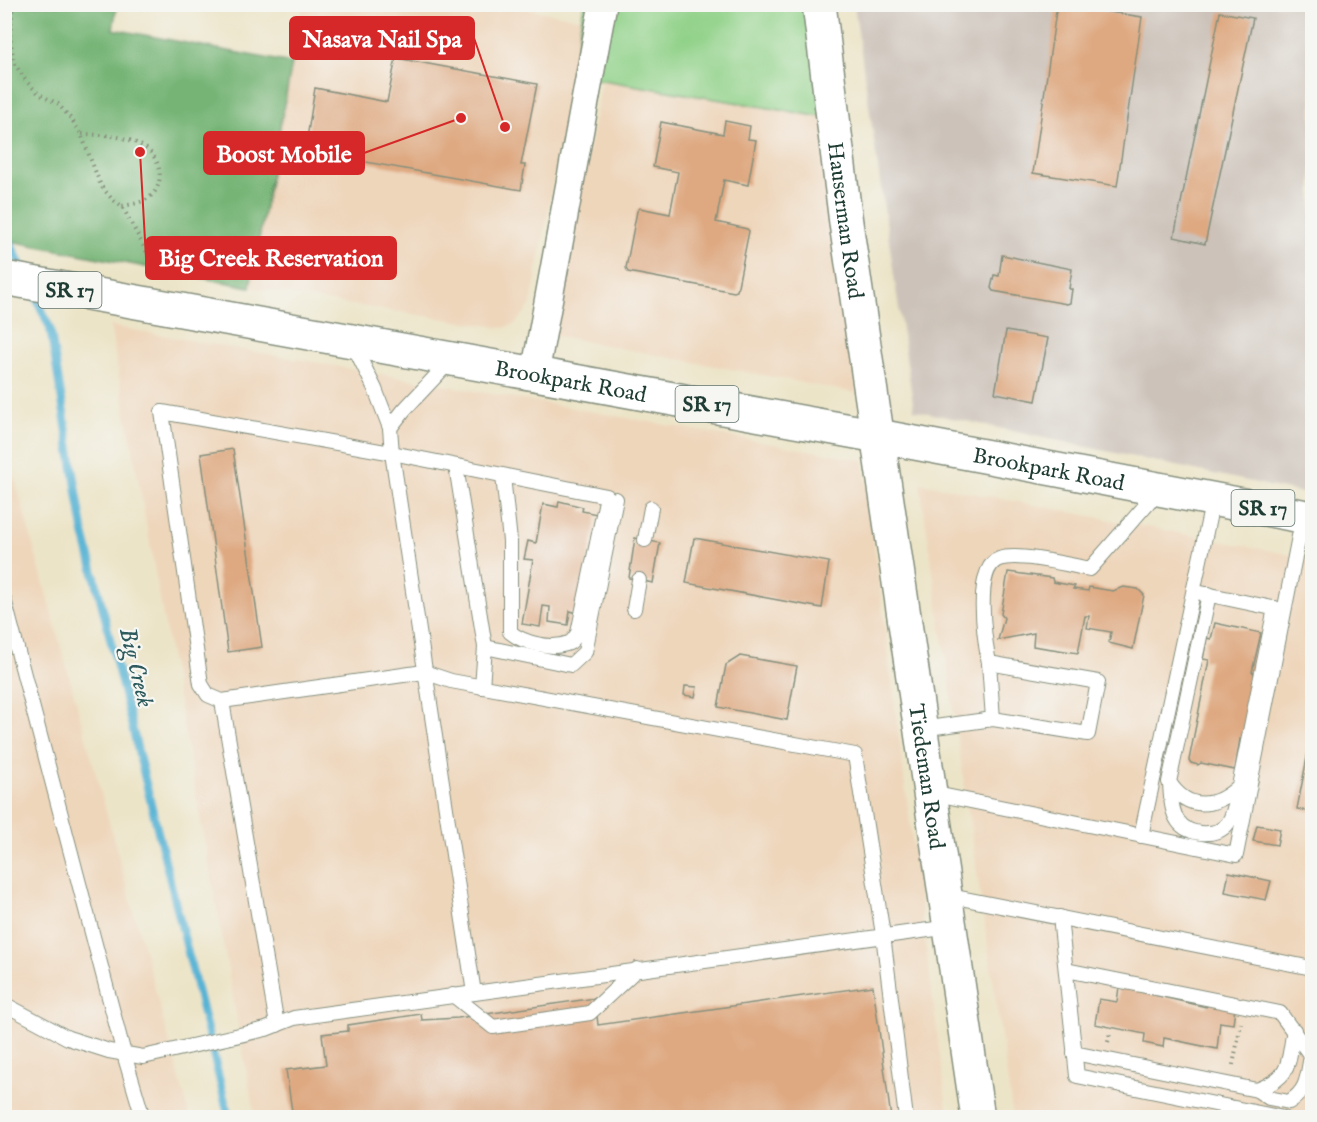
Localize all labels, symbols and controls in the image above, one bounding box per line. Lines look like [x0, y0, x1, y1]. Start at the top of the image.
callout: Nasava Nail Spa [290, 17, 474, 59]
text: Nasava Nail Spa [301, 25, 462, 56]
callout: Boost Mobile [204, 132, 364, 174]
text: Boost Mobile [216, 140, 352, 171]
street label: Hauserman Road [820, 140, 869, 301]
callout: Big Creek Reservation [146, 237, 396, 279]
text: Big Creek Reservation [158, 244, 384, 275]
road number: SR 17 [38, 272, 101, 308]
street label: Brookpark Road [492, 355, 649, 410]
road number: SR 17 [676, 386, 738, 422]
street label: Brookpark Road [970, 442, 1127, 498]
road number: SR 17 [1232, 490, 1294, 526]
water label: Big Creek [111, 624, 160, 711]
street label: Tiedeman Road [901, 702, 950, 851]

